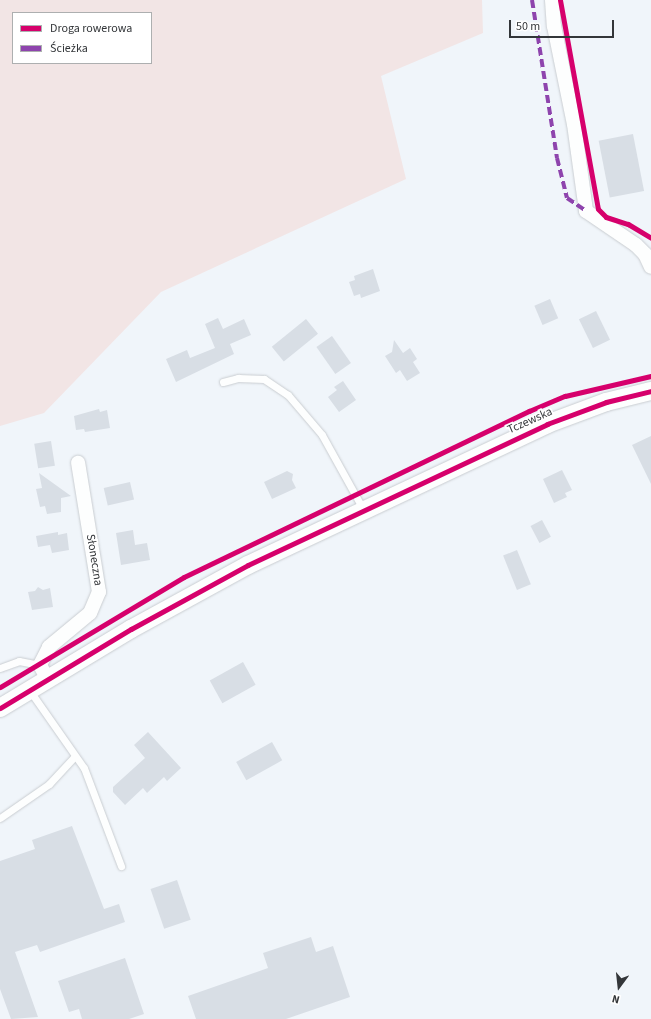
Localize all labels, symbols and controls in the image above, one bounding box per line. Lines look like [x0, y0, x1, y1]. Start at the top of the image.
legend [12, 12, 152, 64]
scale bar [511, 12, 616, 38]
text: 50 m [516, 18, 540, 35]
text: Droga rowerowa [50, 20, 132, 37]
text: Ścieżka [50, 40, 88, 57]
street label: Tczewska [505, 405, 555, 437]
street label: Słoneczna [83, 533, 105, 587]
north arrow [599, 967, 639, 1007]
text: N [610, 991, 621, 1007]

